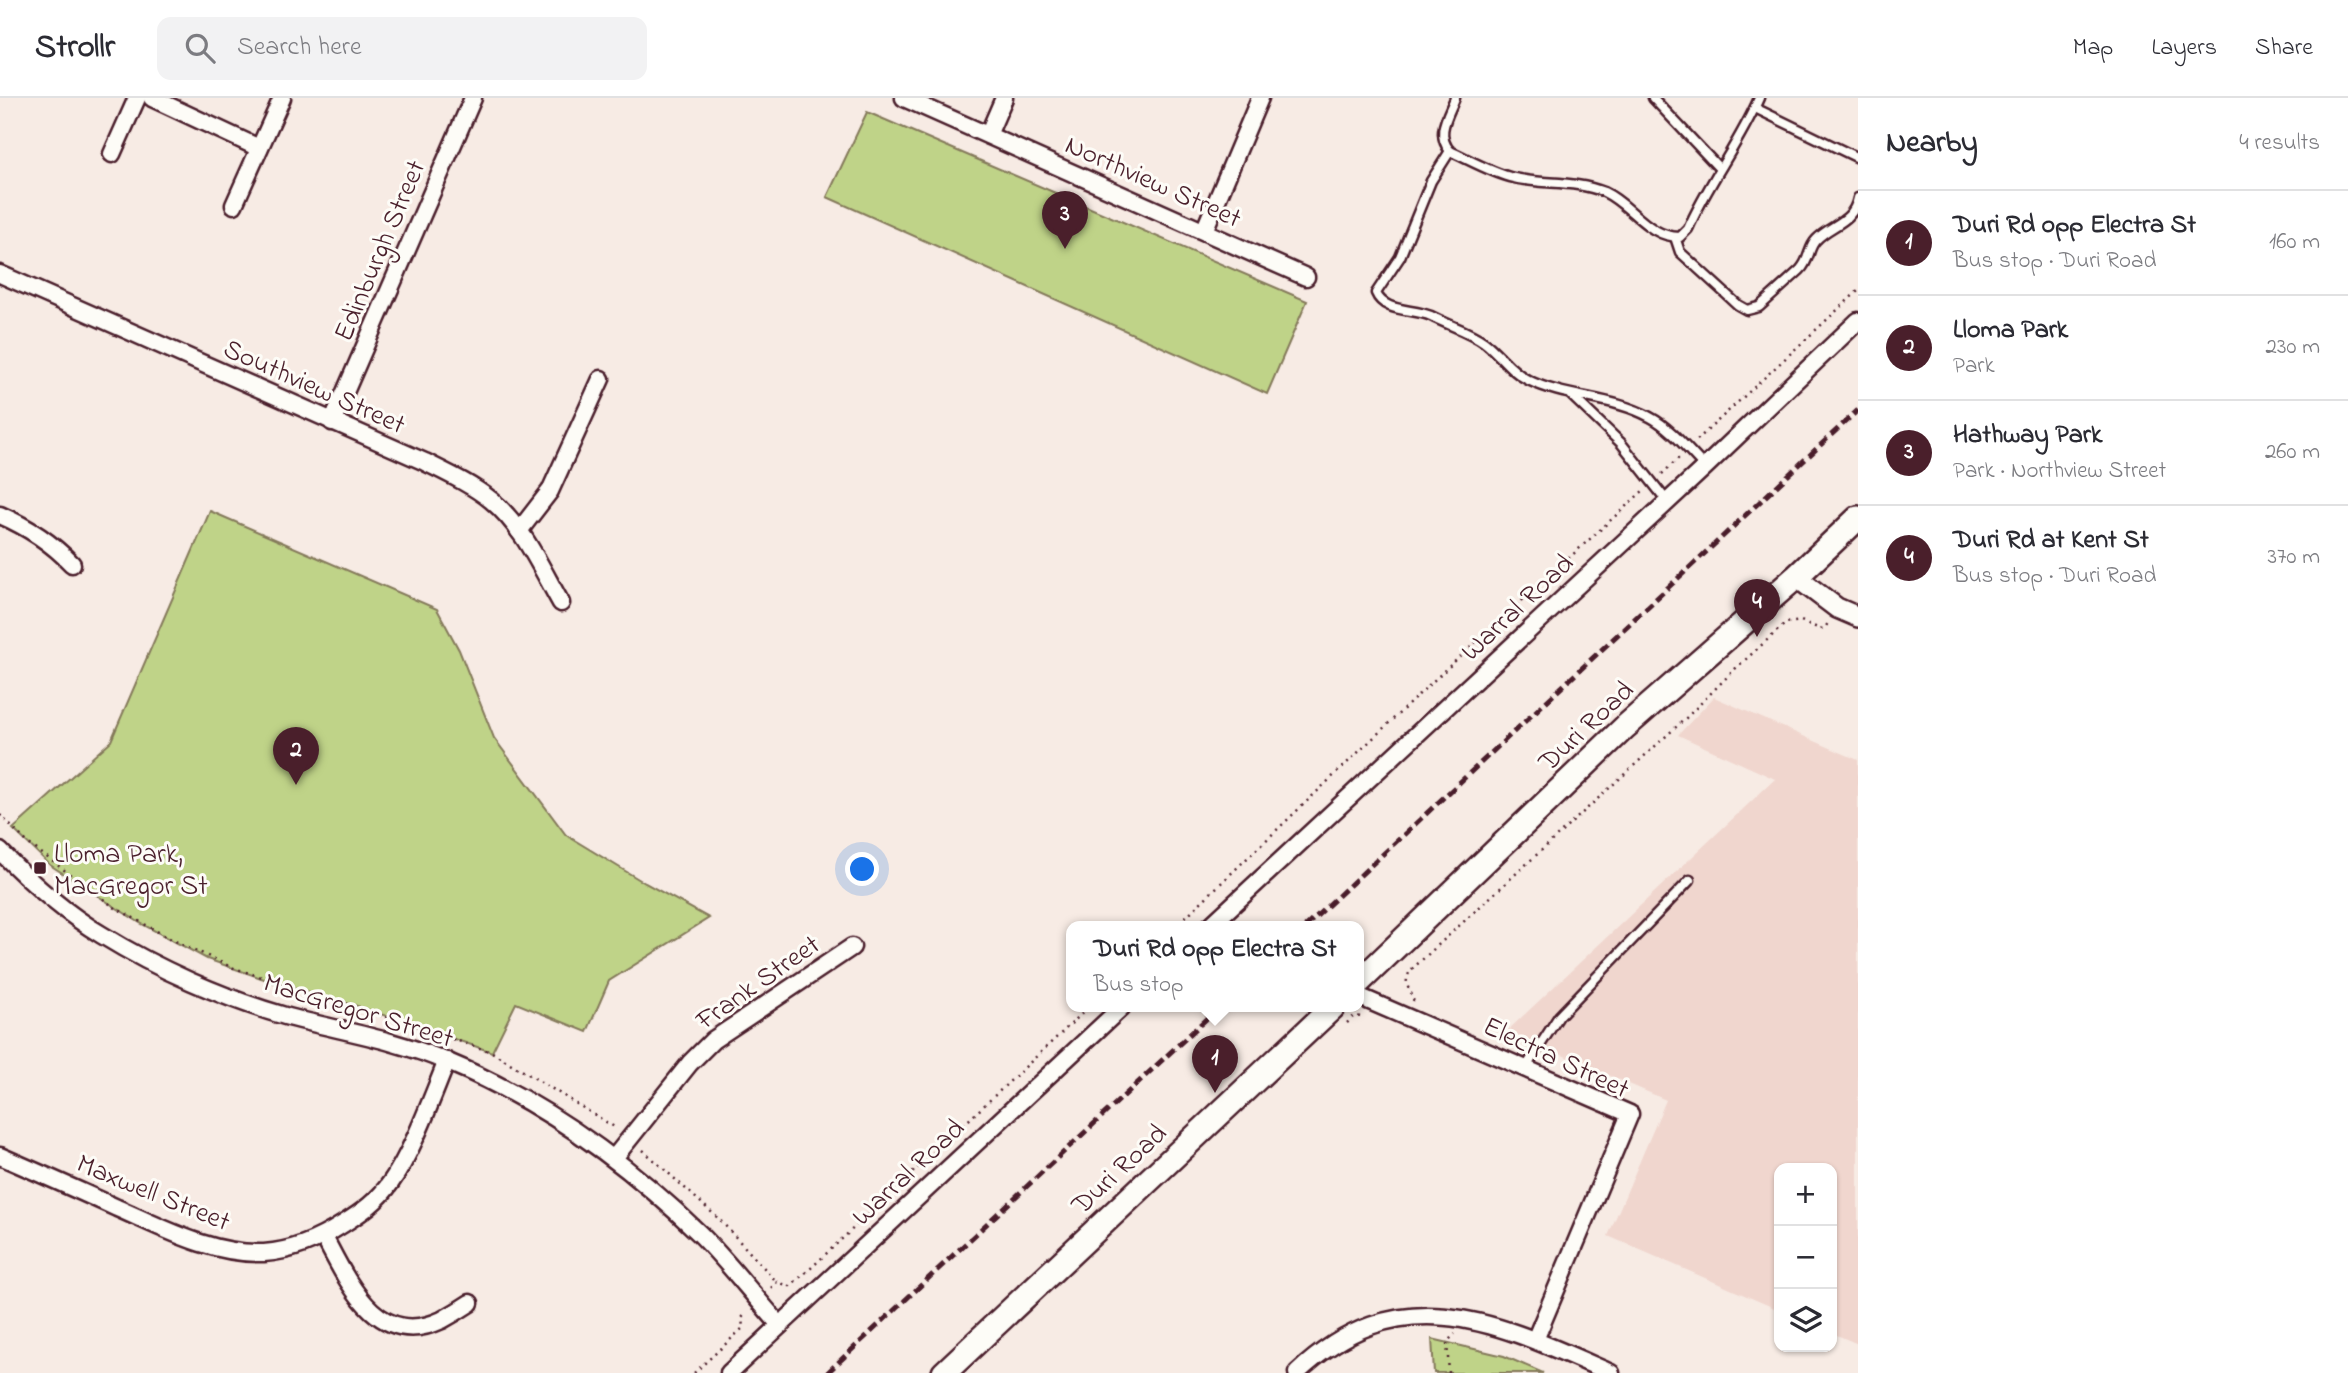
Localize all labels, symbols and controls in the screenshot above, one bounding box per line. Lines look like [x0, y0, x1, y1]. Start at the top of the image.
search box [157, 17, 647, 80]
text: Strollr [35, 24, 115, 72]
icon: search [181, 29, 219, 67]
text: Search here [237, 29, 362, 67]
text: Map [2073, 31, 2113, 66]
text: Layers [2151, 31, 2217, 66]
text: Share [2255, 31, 2313, 66]
text: Nearby [1886, 122, 1978, 166]
street label: Northview Street [1058, 126, 1247, 240]
text: 4 results [2239, 127, 2320, 160]
street label: Edinburgh Street [325, 154, 438, 348]
pin: 3 [1042, 191, 1088, 249]
text: Duri Rd opp Electra St [1953, 207, 2196, 245]
text: 1 [1905, 226, 1913, 259]
text: 160 m [2269, 226, 2320, 259]
text: Bus stop · Duri Road [1953, 245, 2156, 278]
text: Lloma Park [1953, 312, 2068, 350]
street label: Southview Street [216, 330, 411, 447]
text: 2 [1903, 331, 1915, 364]
text: 230 m [2266, 331, 2320, 364]
text: Park [1953, 350, 1995, 383]
text: Hathway Park [1953, 417, 2102, 455]
text: 3 [1904, 436, 1914, 469]
text: 260 m [2265, 436, 2320, 469]
text: Park · Northview Street [1953, 455, 2166, 488]
text: Duri Rd at Kent St [1953, 522, 2149, 560]
text: 4 [1904, 541, 1914, 574]
text: 370 m [2267, 541, 2320, 574]
street label: Warral Road [1453, 545, 1584, 672]
text: Bus stop · Duri Road [1953, 560, 2156, 593]
pin: 4 [1734, 579, 1780, 637]
street label: Duri Road [1529, 672, 1645, 784]
pin: 2 [273, 727, 319, 785]
place label: Lloma Park, MacGregor St [54, 835, 208, 908]
your location [845, 852, 879, 886]
marker: Lloma Park, MacGregor St [32, 860, 48, 876]
popup [1066, 921, 1364, 1012]
street label: Frank Street [688, 926, 829, 1042]
text: Duri Rd opp Electra St [1094, 931, 1337, 969]
street label: MacGregor Street [258, 964, 458, 1061]
text: Bus stop [1094, 969, 1183, 1002]
street label: Electra Street [1476, 1007, 1636, 1111]
pin: 1 [1192, 1035, 1238, 1093]
street label: Warral Road [844, 1110, 975, 1237]
street label: Duri Road [1062, 1115, 1178, 1227]
street label: Maxwell Street [70, 1145, 236, 1244]
map controls [1774, 1163, 1837, 1352]
button: + [1774, 1163, 1837, 1226]
button: − [1774, 1226, 1837, 1289]
button: layers [1774, 1289, 1837, 1352]

